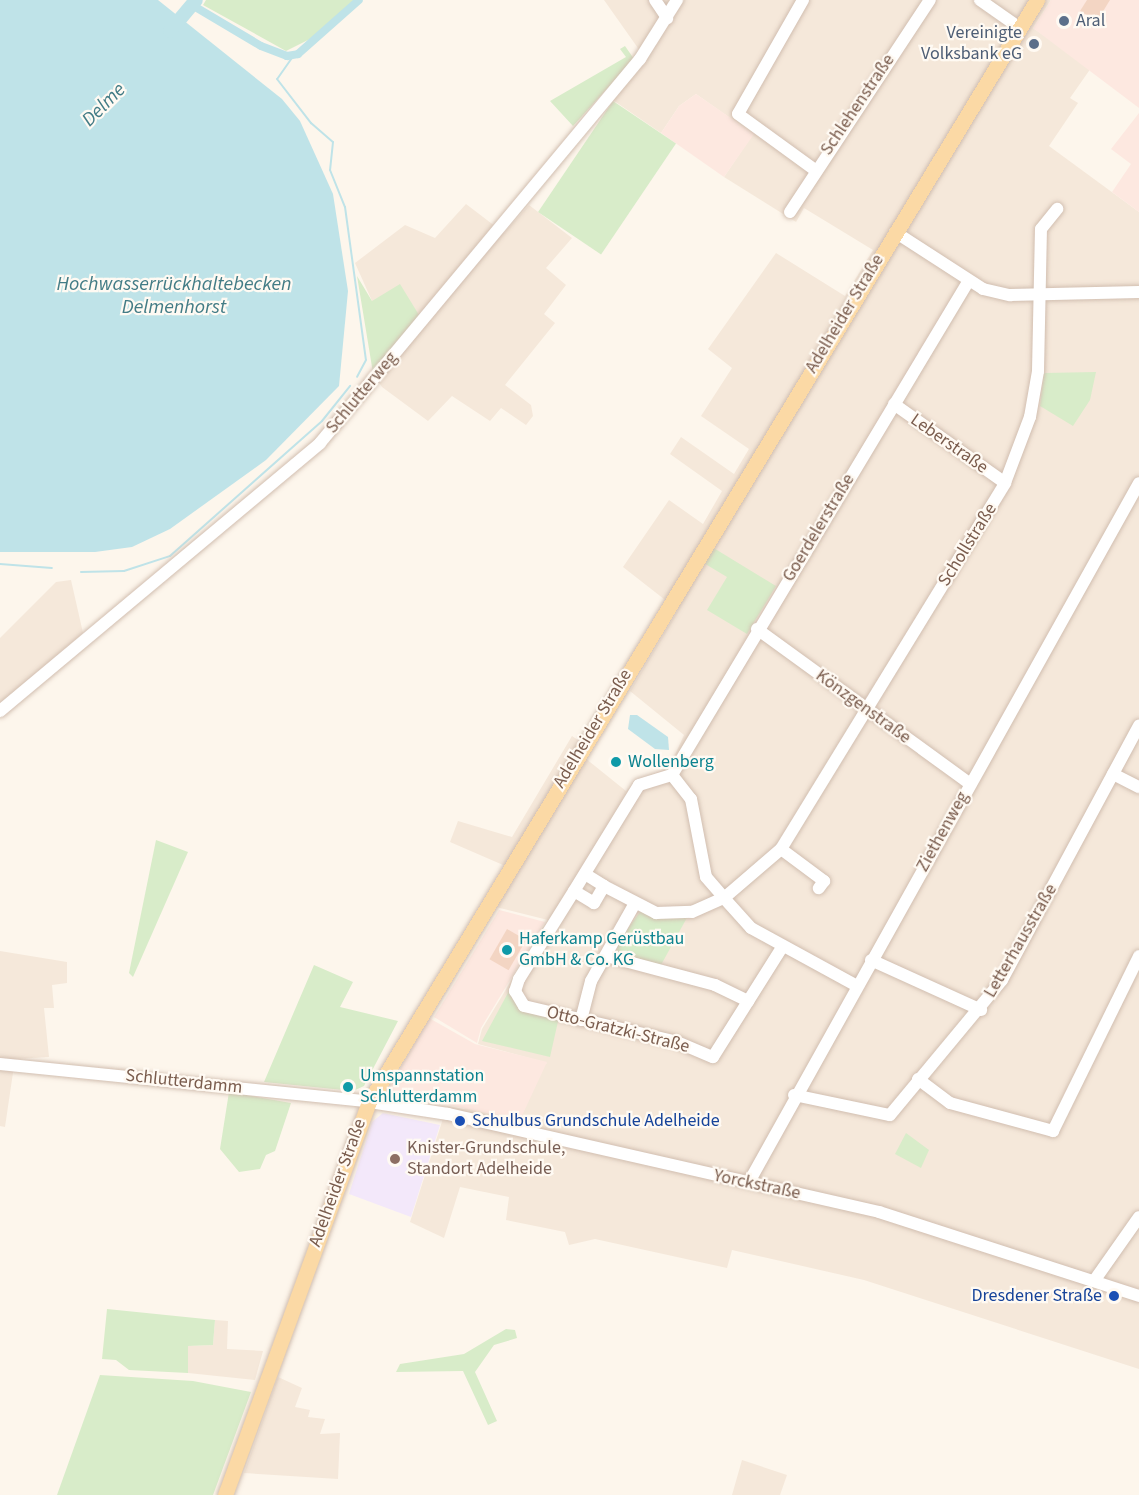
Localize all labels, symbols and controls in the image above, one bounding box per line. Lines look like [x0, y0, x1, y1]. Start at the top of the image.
place label: Aral [1076, 10, 1105, 32]
marker: Aral [1057, 14, 1071, 28]
place label: Vereinigte Volksbank eG [921, 23, 1022, 66]
marker: Vereinigte Volksbank eG [1027, 37, 1041, 51]
street label: Schlehenstraße [816, 50, 900, 160]
water label: Delme [77, 78, 131, 132]
street label: Adelheider Straße [801, 251, 889, 377]
water label: Hochwasserrückhaltebecken Delmenhorst [57, 273, 291, 320]
street label: Schlutterweg [322, 348, 402, 438]
street label: Leberstraße [906, 409, 992, 479]
street label: Goerdelerstraße [778, 470, 860, 586]
street label: Schollstraße [934, 499, 1002, 591]
street label: Könzgenstraße [811, 665, 915, 749]
street label: Adelheider Straße [549, 666, 637, 792]
place label: Wollenberg [628, 751, 714, 773]
marker: Wollenberg [609, 755, 623, 769]
street label: Ziethenweg [912, 788, 974, 876]
street label: Letterhausstraße [980, 880, 1062, 1002]
place label: Haferkamp Gerüstbau GmbH & Co. KG [519, 929, 684, 972]
marker: Haferkamp Gerüstbau GmbH & Co. KG [500, 943, 514, 957]
street label: Otto-Gratzki-Straße [544, 1002, 692, 1058]
street label: Schlutterdamm [124, 1065, 244, 1099]
place label: Umspannstation Schlutterdamm [360, 1066, 484, 1108]
marker: Umspannstation Schlutterdamm [341, 1080, 355, 1094]
place label: Schulbus Grundschule Adelheide [472, 1110, 720, 1132]
marker: Schulbus Grundschule Adelheide [453, 1114, 467, 1128]
street label: Adelheider Straße [305, 1116, 371, 1250]
place label: Knister-Grundschule, Standort Adelheide [407, 1138, 565, 1180]
marker: Knister-Grundschule, Standort Adelheide [388, 1152, 402, 1166]
street label: Yorckstraße [712, 1165, 802, 1205]
place label: Dresdener Straße [971, 1285, 1102, 1307]
marker: Dresdener Straße [1107, 1289, 1121, 1303]

